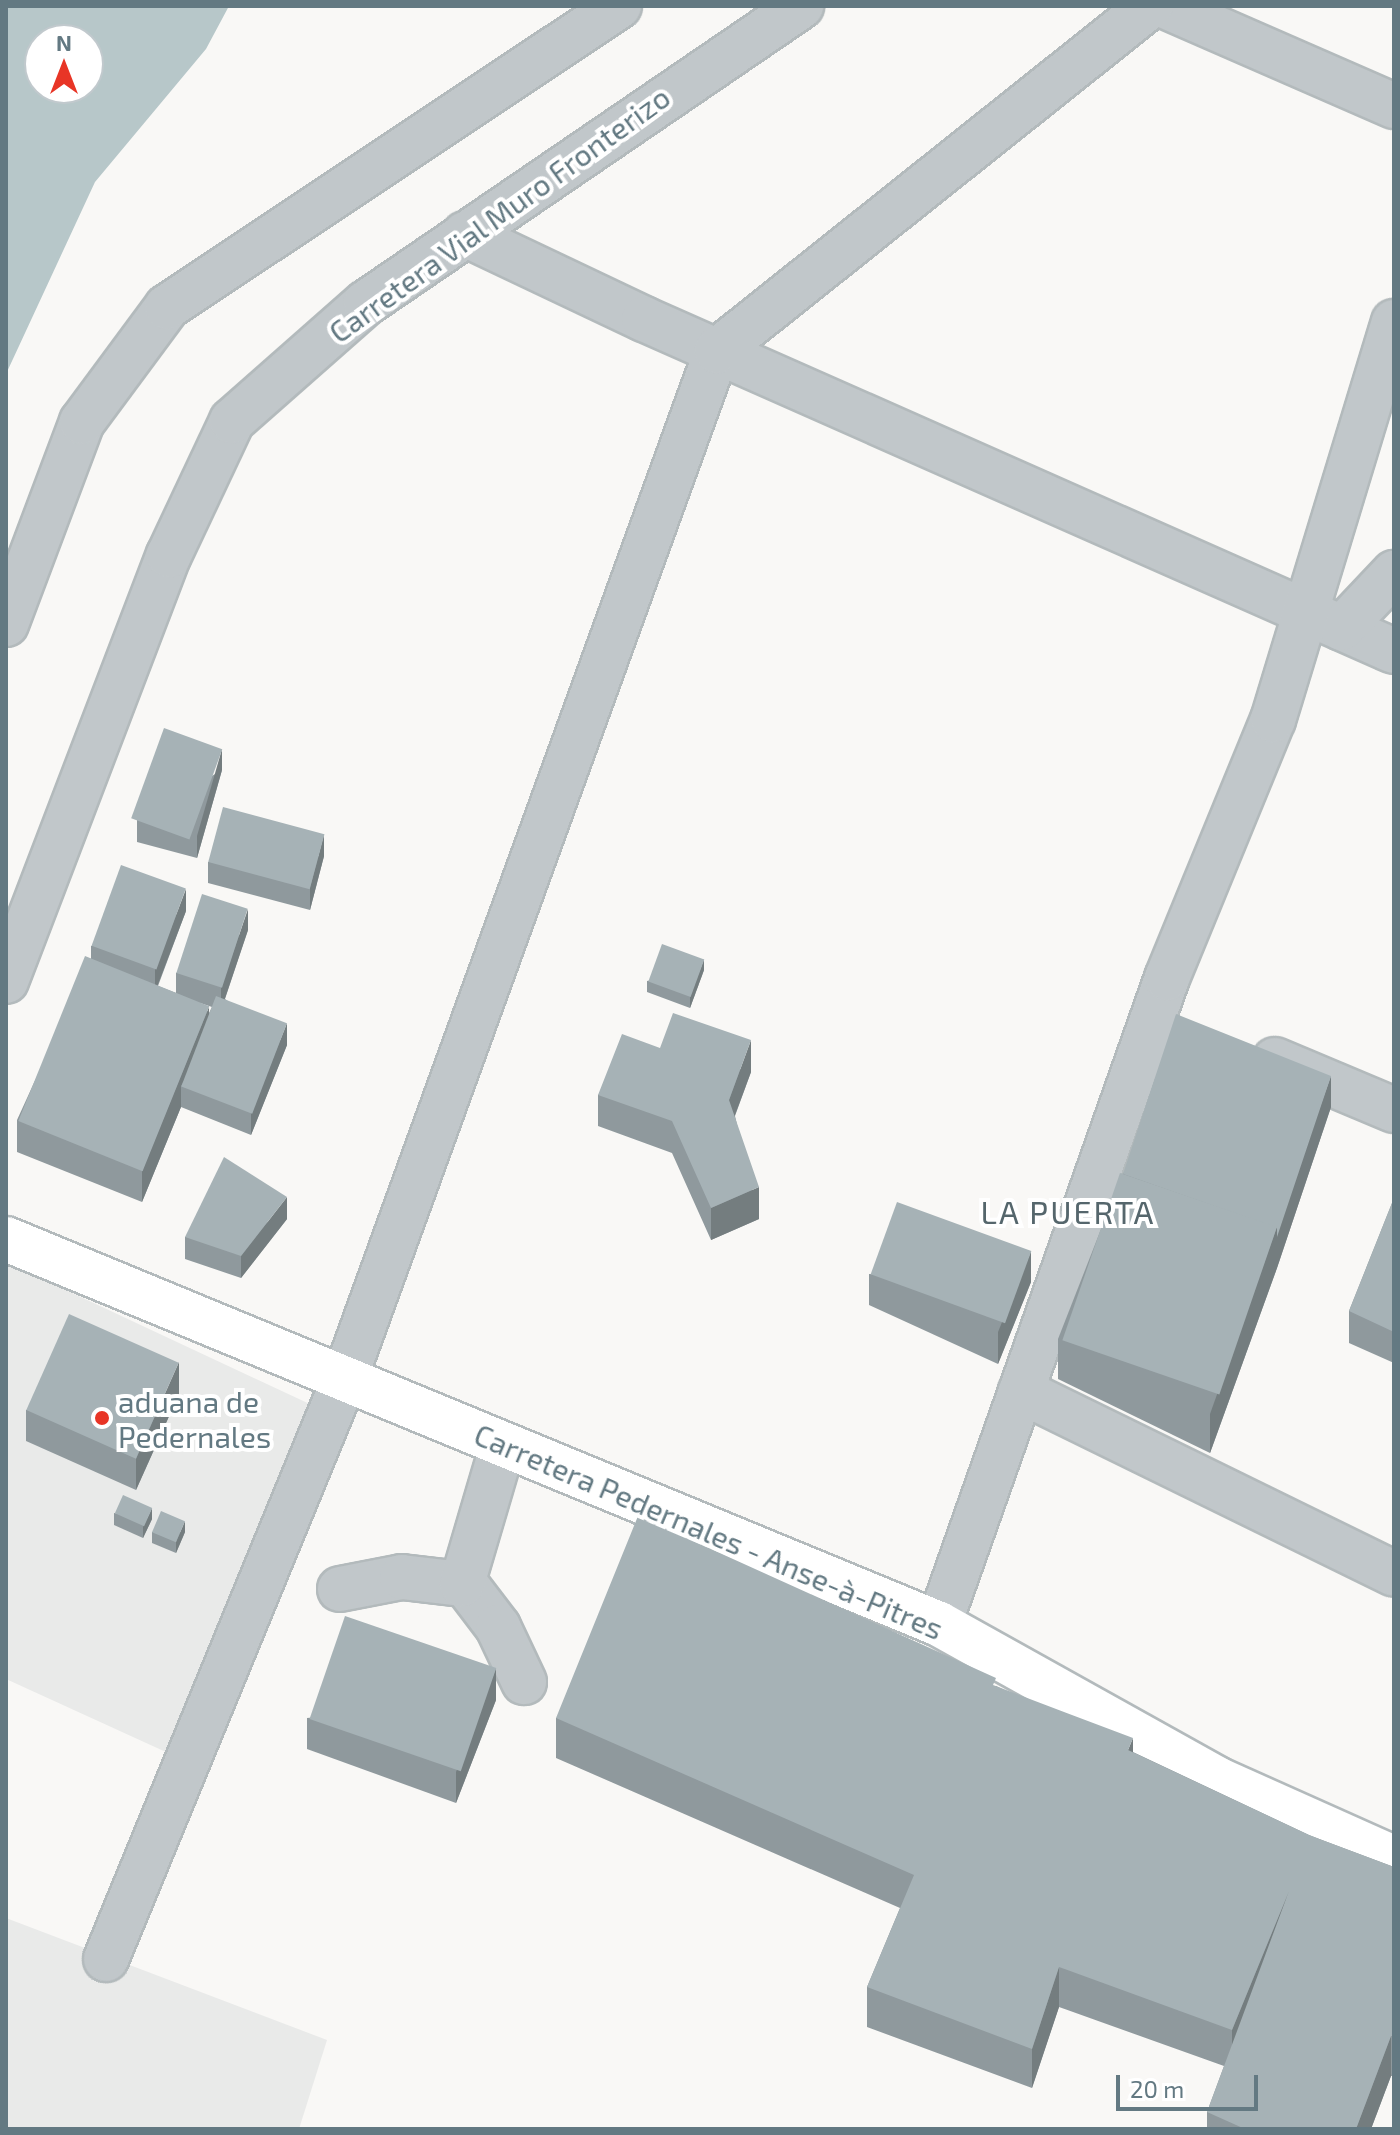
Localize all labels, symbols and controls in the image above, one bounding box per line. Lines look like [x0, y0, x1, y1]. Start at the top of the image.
north arrow [24, 24, 104, 104]
text: N [56, 29, 72, 55]
street label: Carretera Vial Muro Fronterizo [321, 78, 677, 350]
district label: LA PUERTA [980, 1192, 1156, 1230]
place label: aduana de Pedernales [118, 1383, 271, 1454]
marker: aduana de Pedernales [93, 1409, 111, 1427]
street label: Carretera Pedernales - Anse-à-Pitres [469, 1415, 949, 1647]
scale bar [1120, 2059, 1262, 2109]
text: 20 m [1130, 2074, 1184, 2103]

